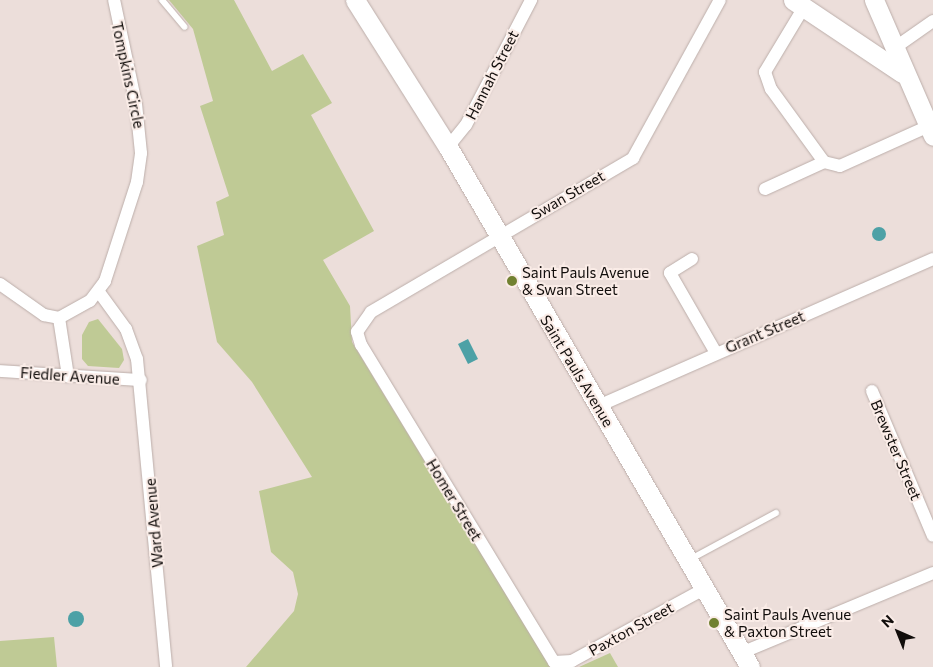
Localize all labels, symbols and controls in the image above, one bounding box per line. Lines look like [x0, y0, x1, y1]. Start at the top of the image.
street label: Tompkins Circle [108, 20, 148, 130]
street label: Hannah Street [462, 27, 522, 123]
street label: Swan Street [528, 167, 608, 223]
place label: Saint Pauls Avenue & Swan Street [522, 263, 649, 298]
marker: Saint Pauls Avenue & Swan Street [506, 275, 518, 287]
street label: Grant Street [723, 307, 807, 357]
street label: Saint Pauls Avenue [537, 312, 617, 430]
street label: Fiedler Avenue [20, 364, 120, 388]
street label: Brewster Street [867, 397, 925, 503]
street label: Homer Street [422, 456, 486, 544]
street label: Ward Avenue [141, 478, 167, 568]
street label: Paxton Street [585, 598, 677, 660]
place label: Saint Pauls Avenue & Paxton Street [724, 605, 851, 640]
north arrow [873, 607, 923, 657]
text: N [878, 611, 897, 631]
marker: Saint Pauls Avenue & Paxton Street [708, 617, 720, 629]

